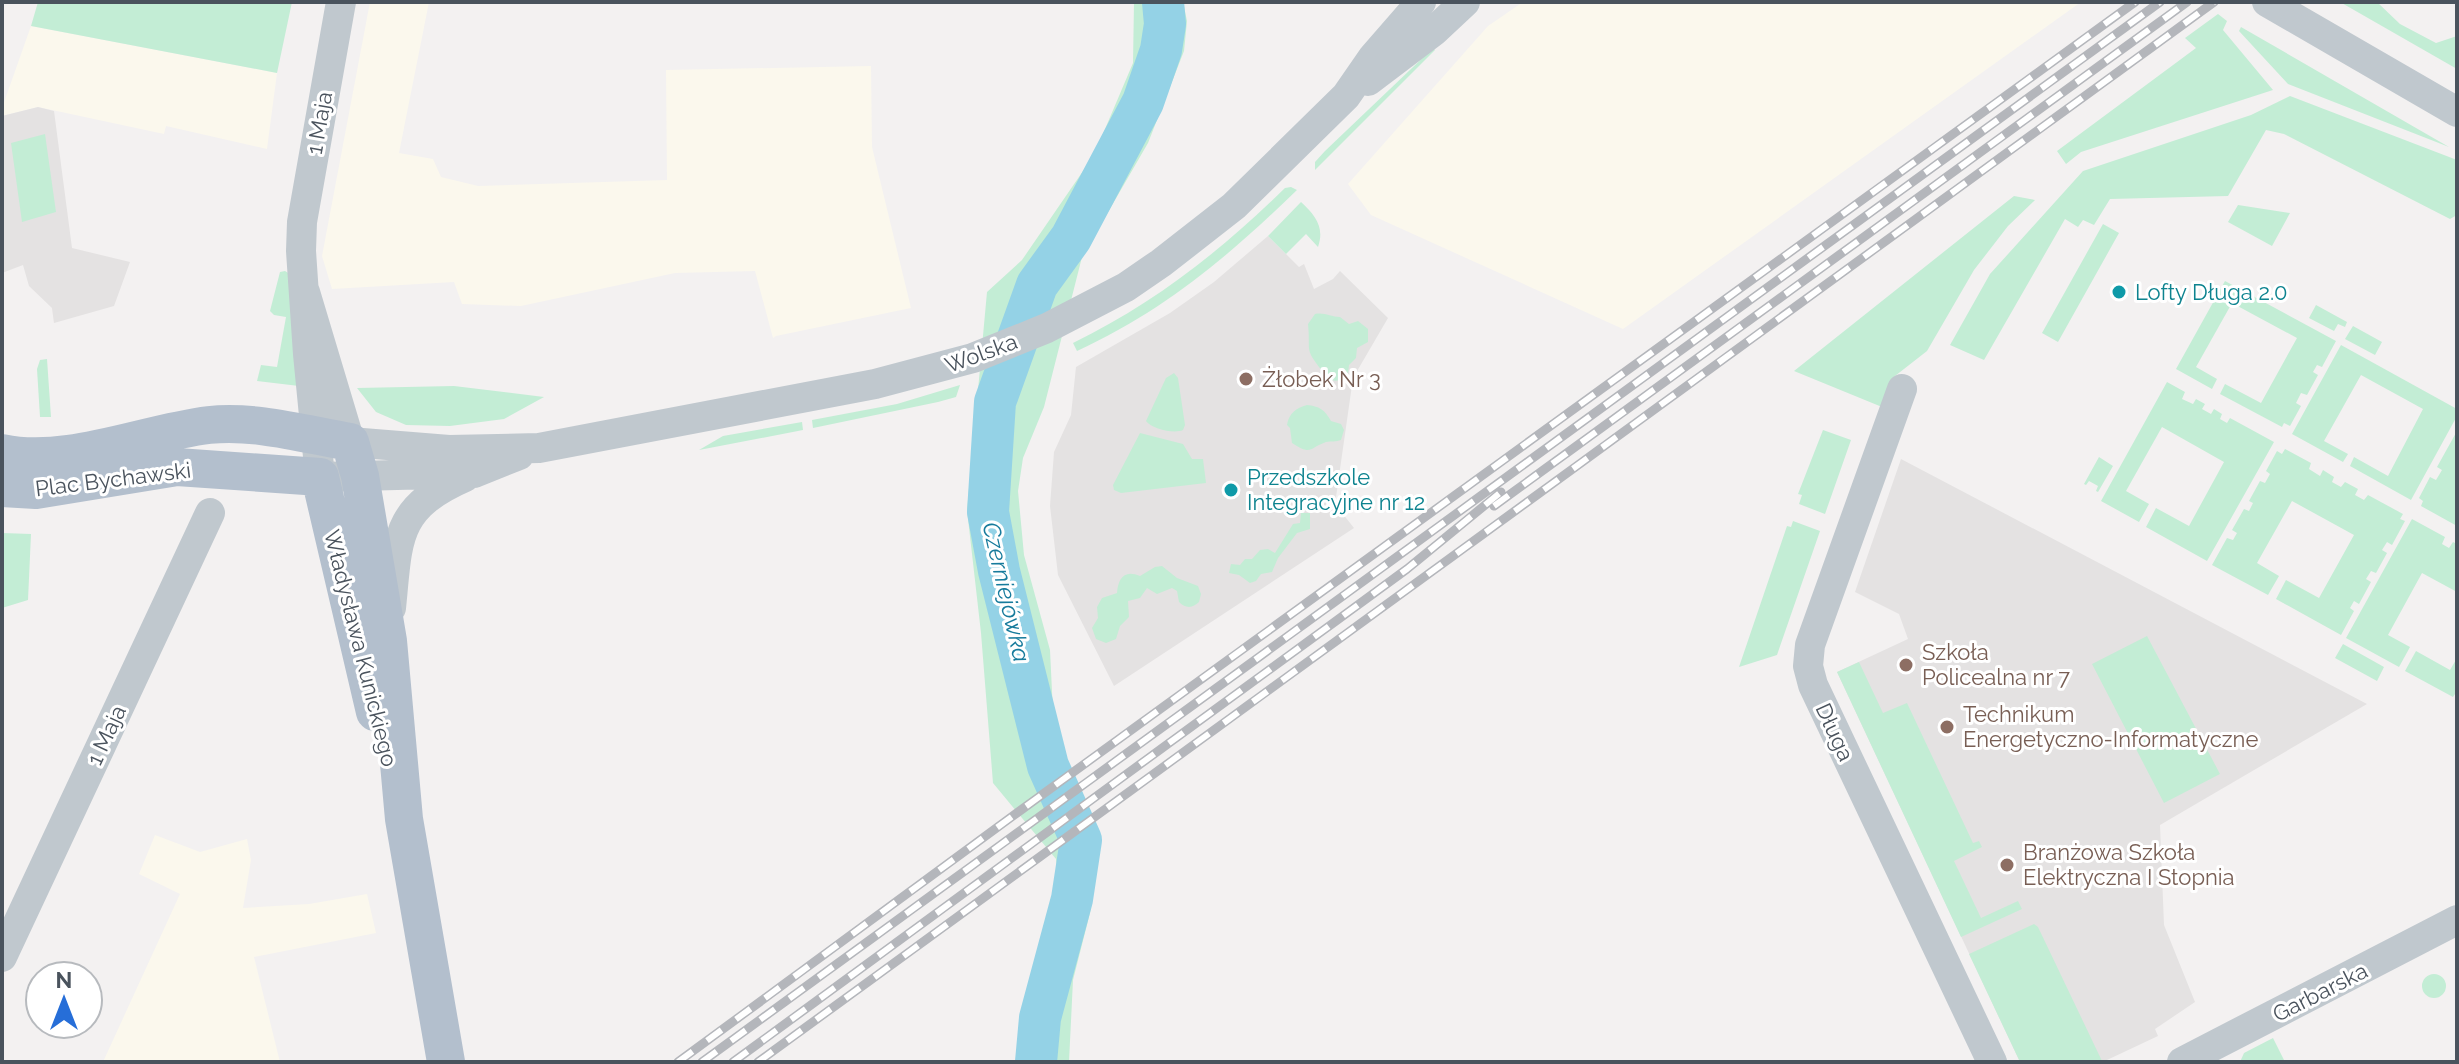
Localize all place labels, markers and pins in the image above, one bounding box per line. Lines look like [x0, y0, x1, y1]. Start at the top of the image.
place label: Lofty Długa 2.0 [2135, 279, 2288, 305]
marker: Lofty Długa 2.0 [2110, 283, 2128, 301]
place label: Żłobek Nr 3 [1262, 366, 1381, 392]
marker: Żłobek Nr 3 [1237, 370, 1255, 388]
place label: Przedszkole Integracyjne nr 12 [1247, 464, 1425, 515]
marker: Przedszkole Integracyjne nr 12 [1222, 481, 1240, 499]
place label: Szkoła Policealna nr 7 [1922, 639, 2070, 690]
marker: Szkoła Policealna nr 7 [1897, 656, 1915, 674]
place label: Technikum Energetyczno-Informatyczne [1963, 701, 2258, 752]
marker: Technikum Energetyczno-Informatyczne [1938, 718, 1956, 736]
place label: Branżowa Szkoła Elektryczna I Stopnia [2023, 839, 2235, 890]
marker: Branżowa Szkoła Elektryczna I Stopnia [1998, 856, 2016, 874]

